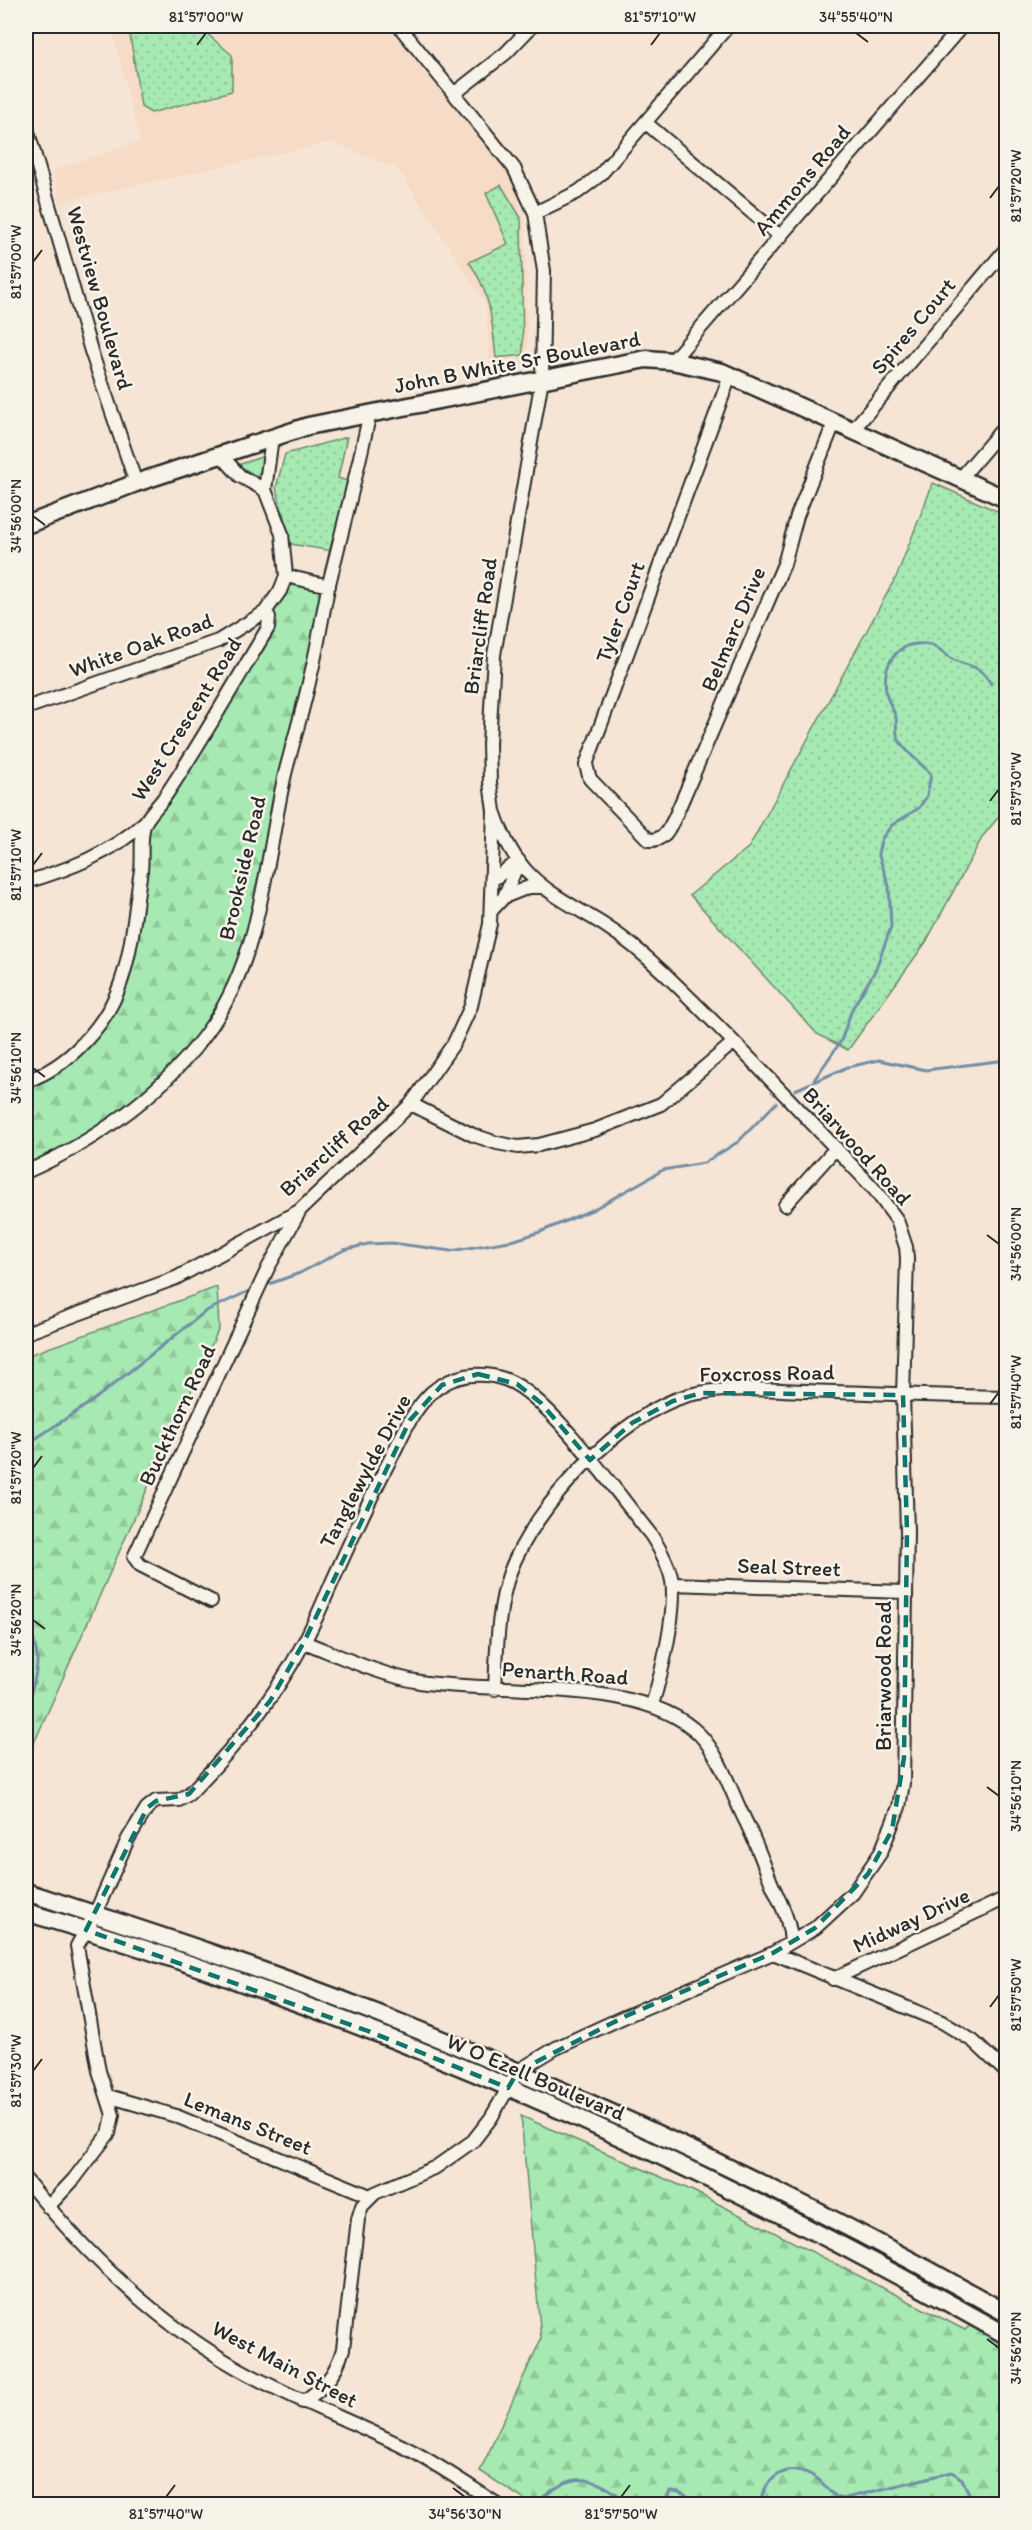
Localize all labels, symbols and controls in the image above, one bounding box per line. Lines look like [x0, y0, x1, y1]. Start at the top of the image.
text: 81°57'00"W [169, 8, 243, 26]
text: 81°57'10"W [624, 8, 696, 26]
text: 34°55'40"N [819, 8, 893, 26]
street label: Ammons Road [748, 119, 856, 241]
text: 81°57'20"W [1007, 149, 1025, 223]
street label: Westview Boulevard [61, 203, 139, 393]
text: 81°57'00"W [7, 225, 25, 299]
street label: Spires Court [865, 272, 961, 380]
street label: John B White Sr Boulevard [392, 325, 642, 399]
text: 34°56'00"N [7, 479, 25, 553]
street label: Briarcliff Road [457, 556, 503, 696]
street label: Tyler Court [589, 558, 651, 666]
street label: Belmarc Drive [695, 563, 771, 695]
street label: White Oak Road [65, 606, 217, 684]
street label: West Crescent Road [125, 632, 247, 806]
text: 81°57'30"W [1007, 752, 1025, 826]
street label: Brookside Road [212, 793, 272, 943]
text: 81°57'10"W [7, 829, 25, 901]
text: 34°56'10"N [7, 1032, 25, 1104]
street label: Briarwood Road [797, 1081, 917, 1211]
street label: Briarcliff Road [274, 1090, 394, 1202]
text: 34°56'00"N [1007, 1207, 1025, 1281]
street label: Buckthorn Road [132, 1340, 222, 1490]
text: 81°57'40"W [1007, 1355, 1025, 1429]
street label: Foxcross Road [699, 1358, 835, 1388]
street label: Tanglewylde Drive [313, 1389, 417, 1553]
text: 81°57'20"W [7, 1431, 25, 1505]
street label: Seal Street [737, 1552, 841, 1582]
text: 34°56'20"N [7, 1584, 25, 1656]
street label: Briarwood Road [870, 1601, 897, 1751]
street label: Penarth Road [501, 1655, 629, 1691]
text: 34°56'10"N [1007, 1760, 1025, 1832]
street label: Midway Drive [848, 1881, 974, 1959]
text: 81°57'50"W [1007, 1958, 1025, 2032]
street label: W O Ezell Boulevard [443, 2027, 629, 2127]
text: 81°57'30"W [7, 2034, 25, 2108]
street label: Lemans Street [180, 2085, 316, 2161]
text: 34°56'20"N [1007, 2312, 1025, 2384]
street label: West Main Street [207, 2314, 363, 2414]
text: 81°57'40"W [129, 2505, 203, 2523]
text: 34°56'30"N [428, 2505, 502, 2523]
text: 81°57'50"W [584, 2505, 658, 2523]

